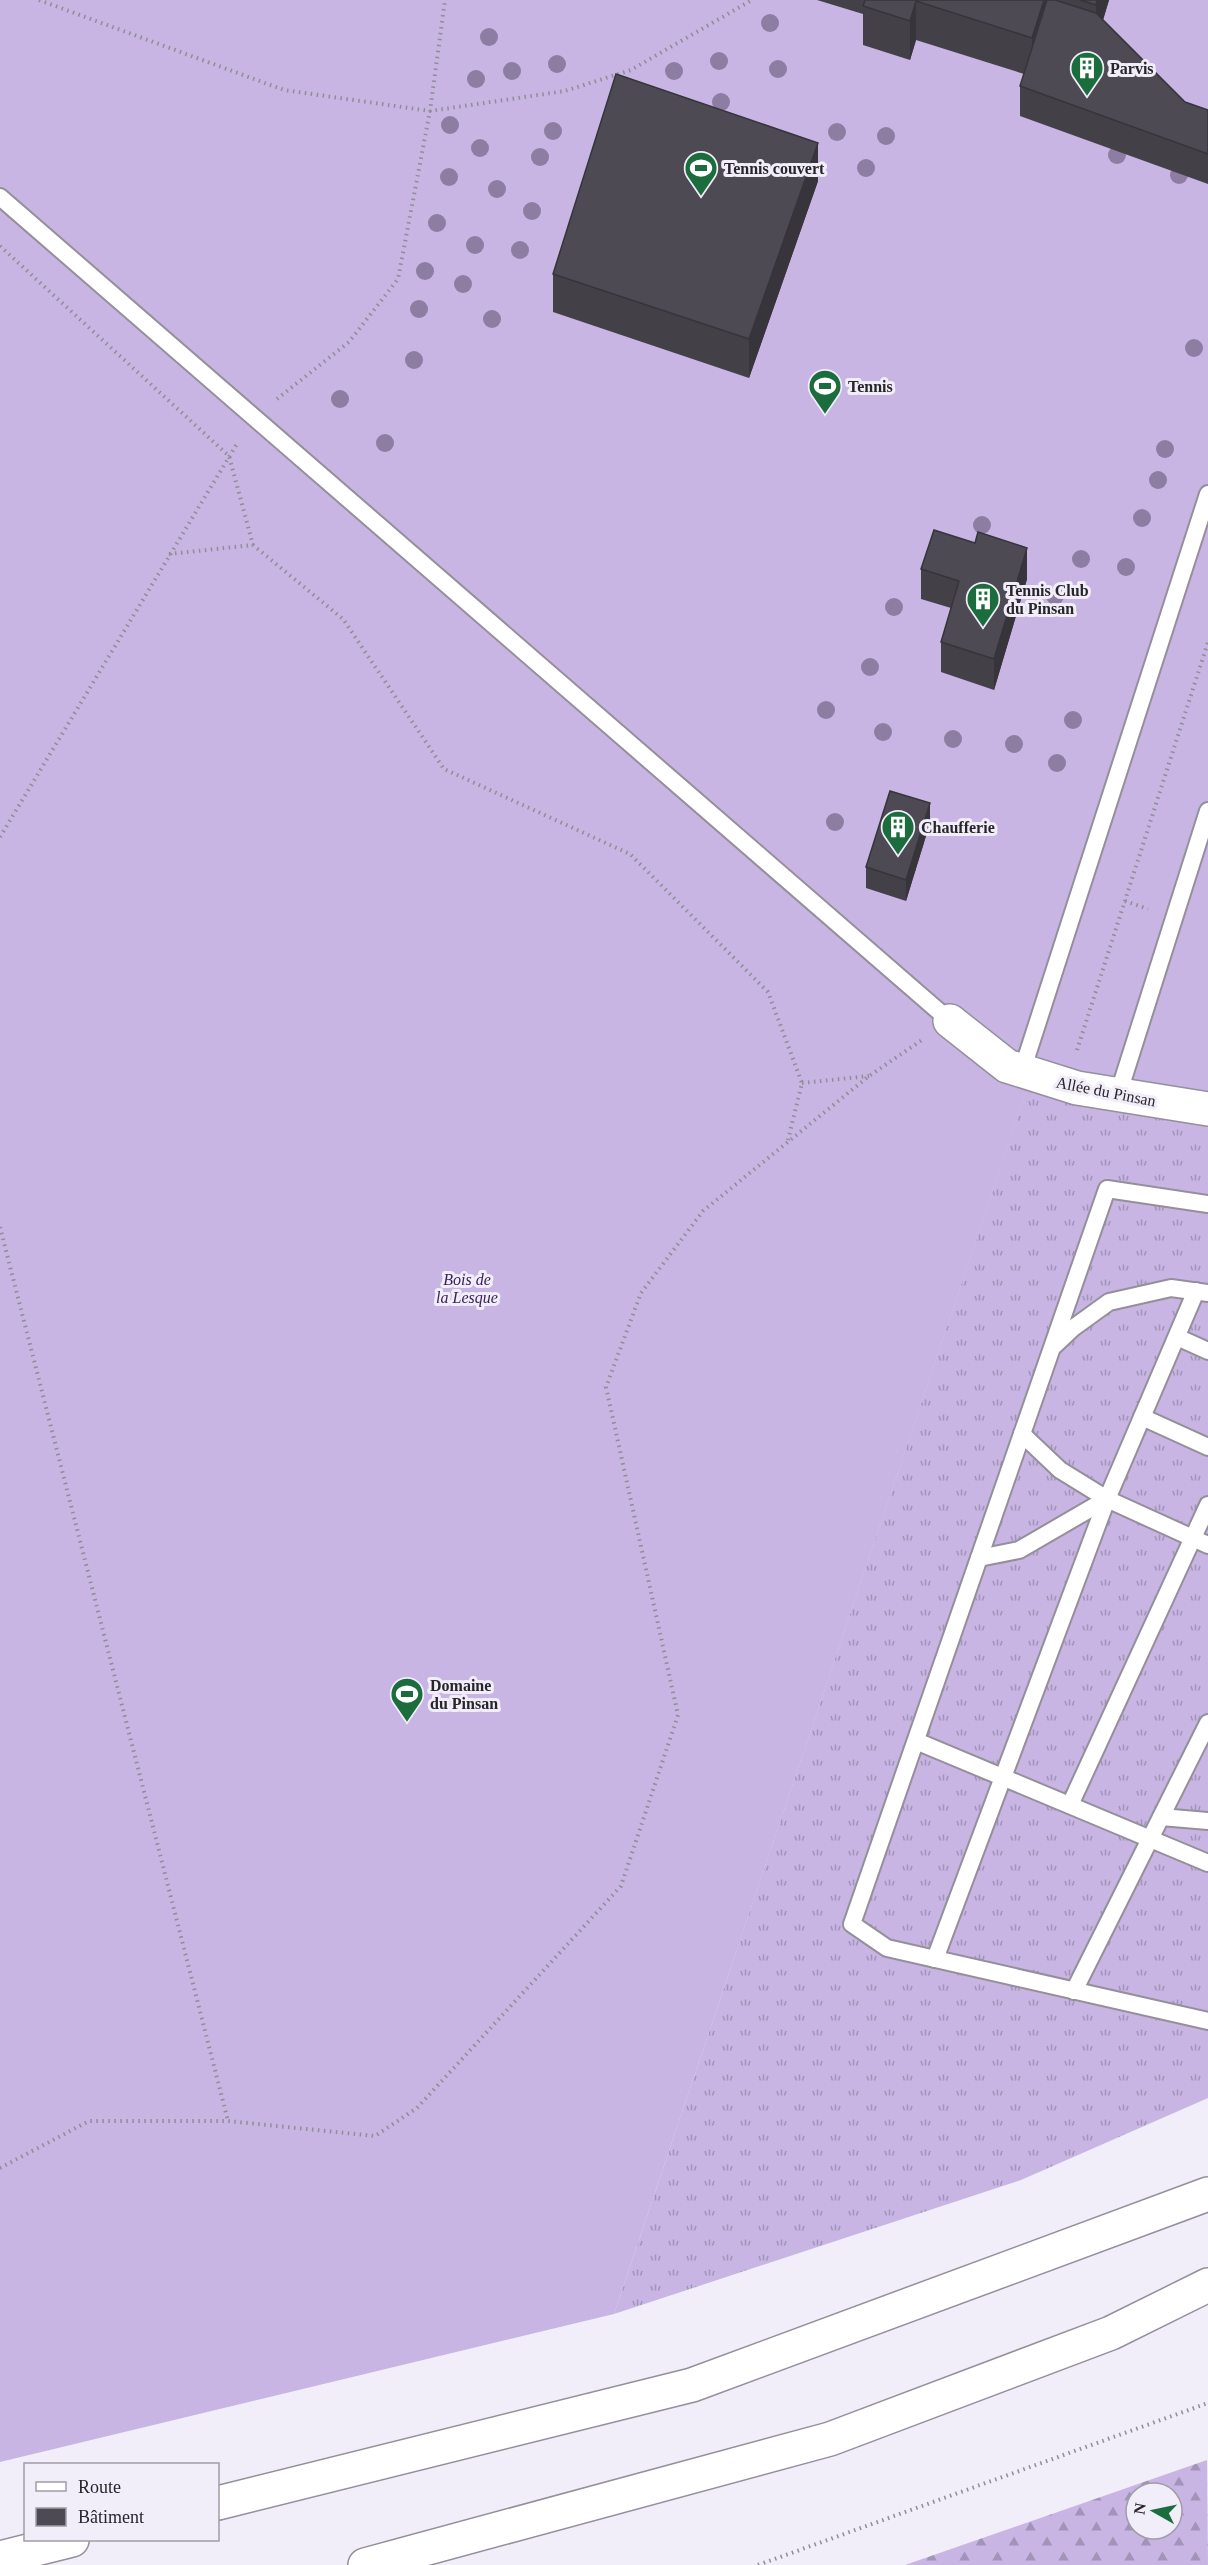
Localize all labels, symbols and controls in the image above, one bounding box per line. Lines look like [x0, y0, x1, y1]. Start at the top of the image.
building icon: Parvis [1069, 50, 1105, 97]
place label: Parvis [1110, 60, 1154, 77]
sports icon: Tennis couvert [683, 150, 719, 197]
place label: Tennis couvert [724, 160, 825, 177]
sports icon: Tennis [807, 368, 843, 415]
place label: Tennis [848, 378, 893, 395]
building icon: Tennis Club du Pinsan [965, 581, 1001, 628]
place label: Tennis Club du Pinsan [1006, 582, 1089, 617]
building icon: Chaufferie [880, 809, 916, 856]
place label: Chaufferie [921, 819, 995, 836]
street label: Allée du Pinsan [1055, 1073, 1157, 1110]
park label: Bois de la Lesque [436, 1271, 498, 1307]
sports icon: Domaine du Pinsan [389, 1676, 425, 1723]
place label: Domaine du Pinsan [430, 1677, 498, 1712]
legend [24, 2463, 219, 2541]
text: Route [78, 2477, 121, 2497]
north arrow [1124, 2481, 1184, 2541]
text: N [1130, 2501, 1149, 2516]
text: Bâtiment [78, 2507, 144, 2527]

